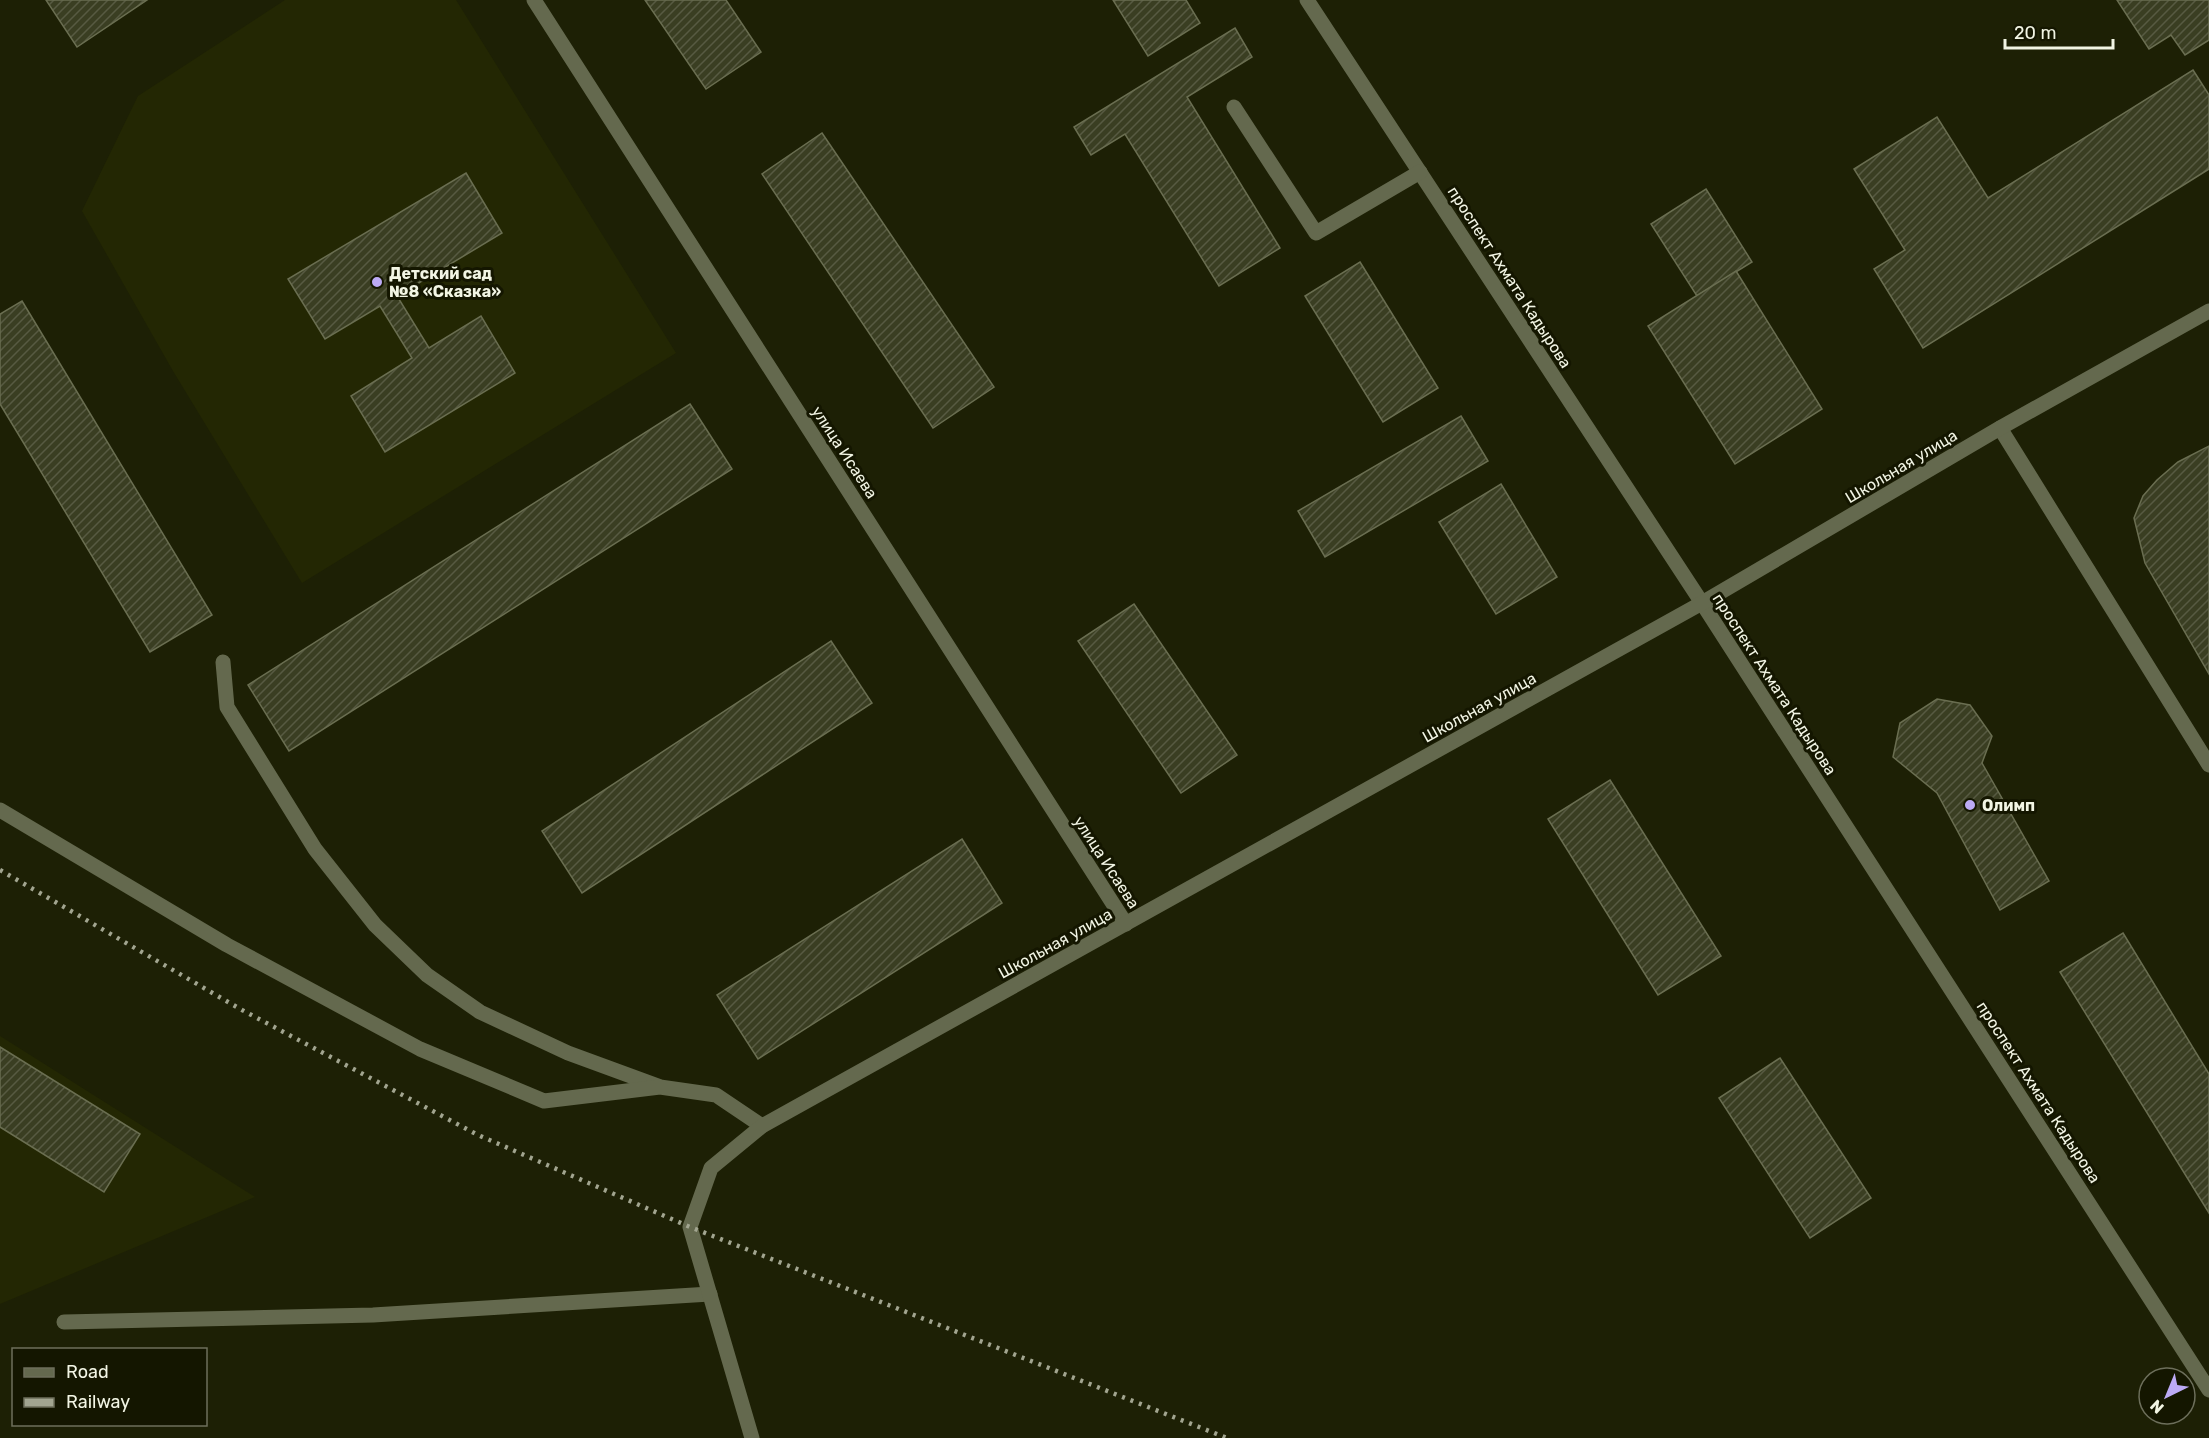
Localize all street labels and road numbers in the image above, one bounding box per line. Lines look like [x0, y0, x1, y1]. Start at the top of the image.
street label: проспект Ахмата Кадырова [1444, 183, 1575, 372]
street label: улица Исаева [808, 403, 881, 502]
street label: Школьная улица [1842, 426, 1961, 507]
street label: проспект Ахмата Кадырова [1709, 590, 1840, 779]
street label: Школьная улица [1419, 668, 1539, 747]
street label: улица Исаева [1070, 813, 1143, 912]
street label: Школьная улица [995, 904, 1115, 983]
street label: проспект Ахмата Кадырова [1973, 998, 2104, 1187]

